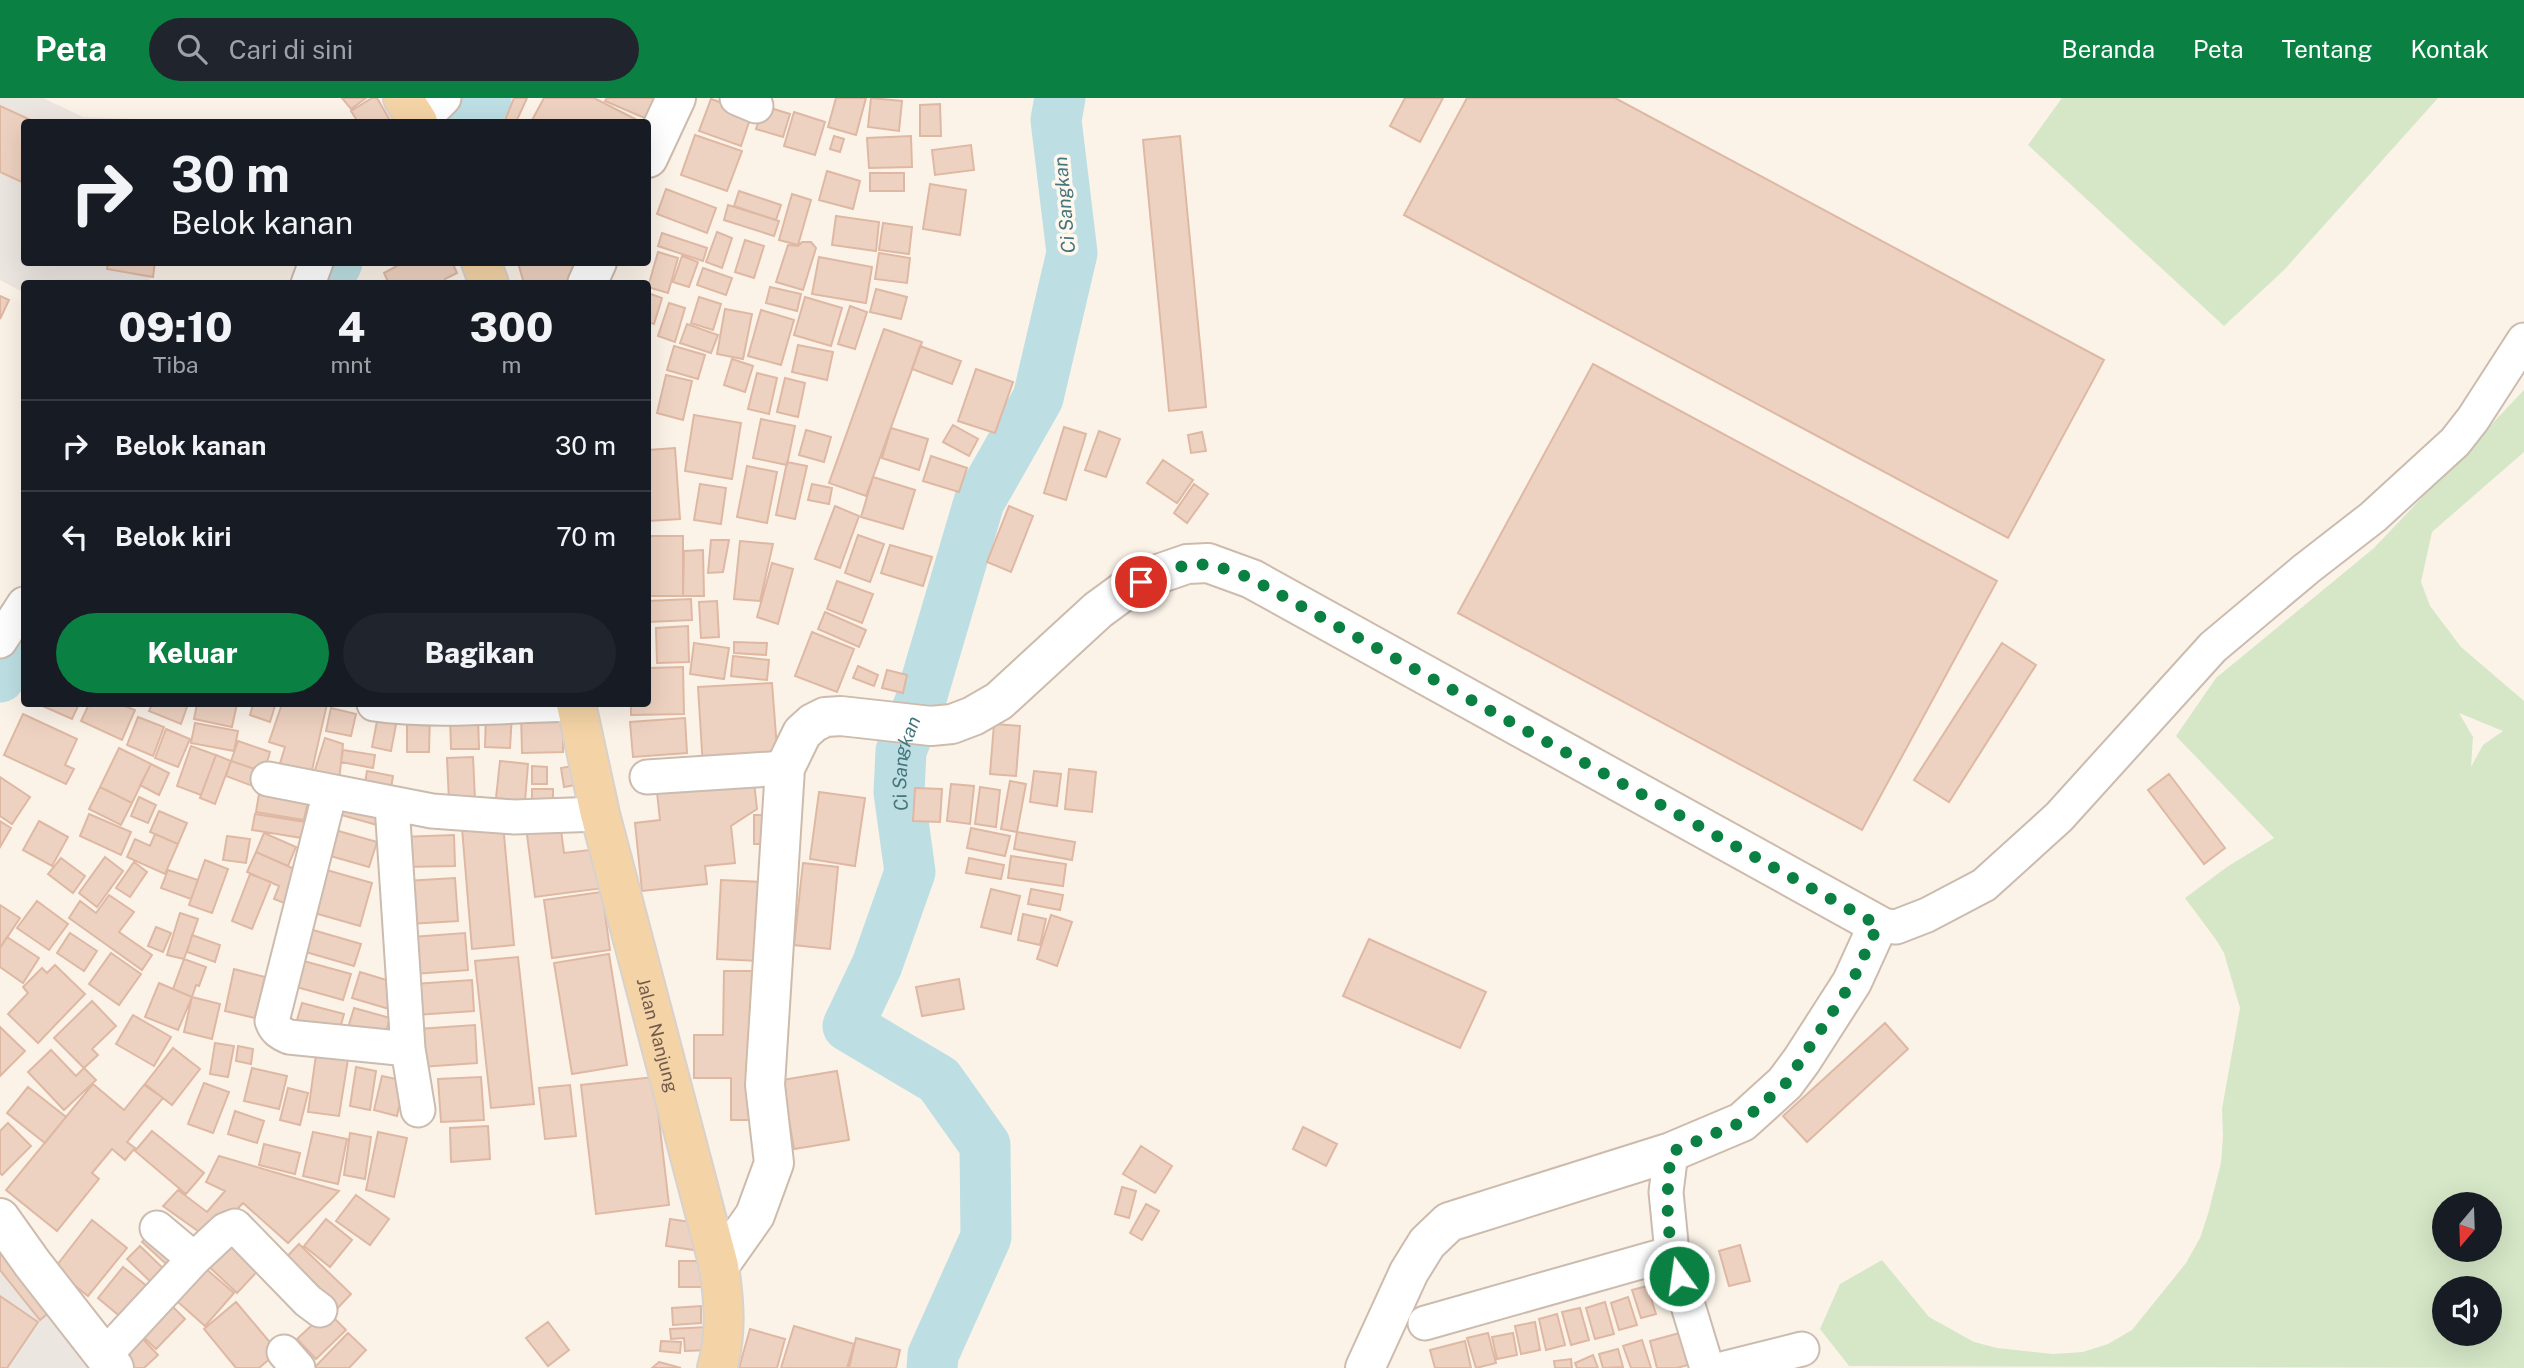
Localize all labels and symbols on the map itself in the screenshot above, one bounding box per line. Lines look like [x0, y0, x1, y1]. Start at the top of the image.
water label: Ci Sangkan [1049, 156, 1079, 254]
pin [1111, 552, 1171, 612]
water label: Ci Sangkan [888, 713, 925, 813]
street label: Jalan Nanjung [633, 975, 683, 1095]
north arrow [2432, 1192, 2502, 1262]
position arrow [1642, 1239, 1716, 1313]

